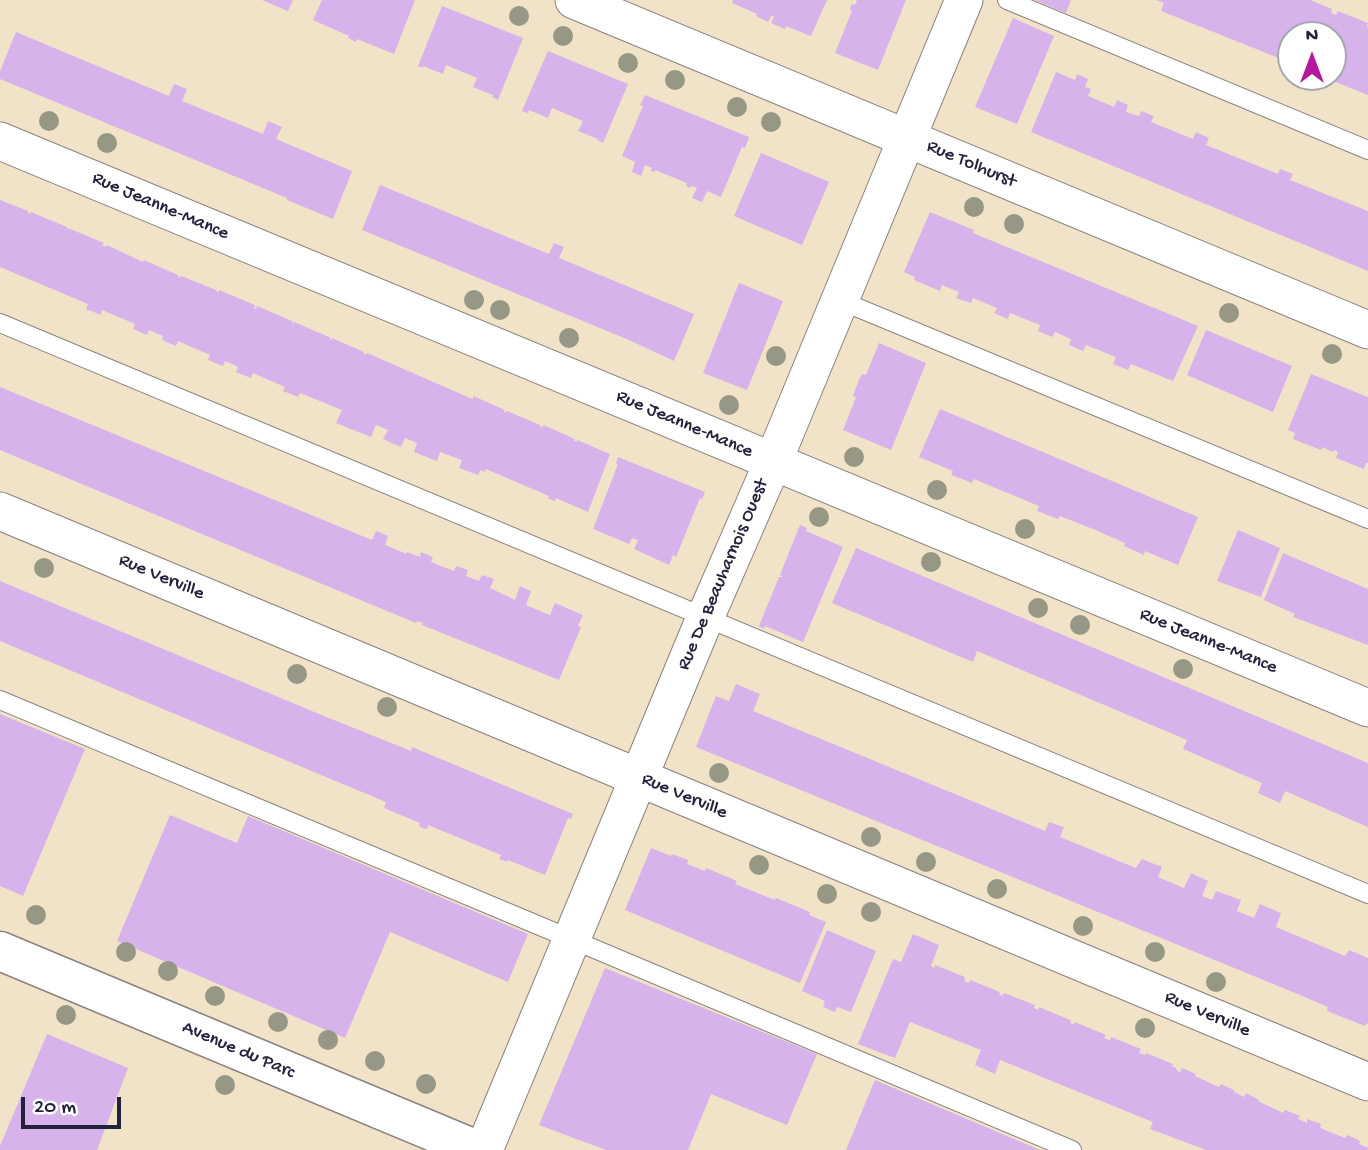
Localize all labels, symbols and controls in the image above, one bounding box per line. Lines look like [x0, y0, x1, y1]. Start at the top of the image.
north arrow [1277, 21, 1347, 91]
text: N [1306, 25, 1318, 48]
street label: Rue Tolhurst [923, 136, 1019, 194]
street label: Rue Jeanne-Mance [88, 168, 232, 246]
street label: Rue Jeanne-Mance [612, 386, 756, 464]
street label: Rue De Beauharnois Ouest [673, 476, 775, 674]
street label: Rue Verville [115, 550, 207, 606]
street label: Rue Jeanne-Mance [1136, 604, 1280, 680]
street label: Rue Verville [638, 769, 730, 825]
street label: Rue Verville [1161, 987, 1253, 1043]
street label: Avenue du Parc [178, 1017, 298, 1085]
scale bar [24, 1084, 124, 1128]
text: 20 m [34, 1096, 76, 1121]

